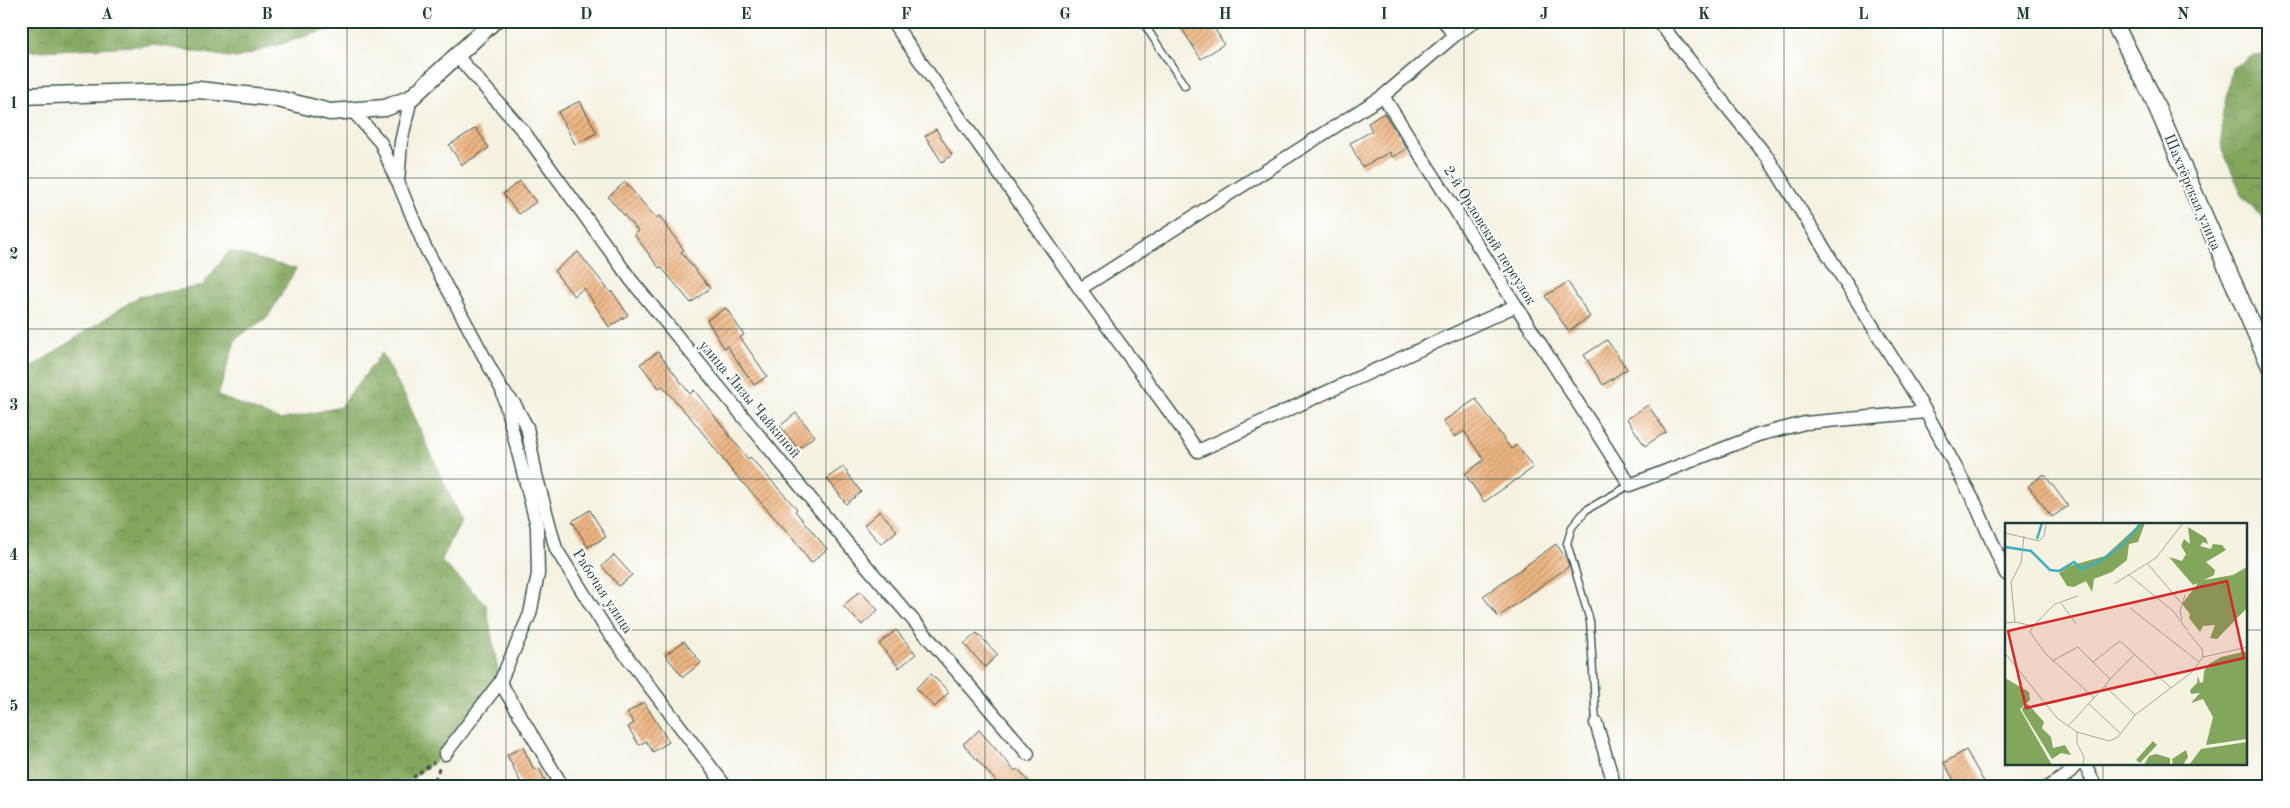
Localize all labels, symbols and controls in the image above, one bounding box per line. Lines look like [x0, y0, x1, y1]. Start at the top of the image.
text: A [101, 7, 113, 23]
text: B [261, 7, 273, 23]
text: C [422, 7, 432, 23]
text: D [580, 7, 592, 23]
text: E [740, 7, 752, 23]
text: F [901, 7, 912, 23]
text: G [1059, 7, 1071, 23]
text: H [1218, 7, 1232, 23]
text: I [1380, 7, 1388, 23]
text: J [1540, 7, 1549, 23]
text: K [1698, 7, 1710, 23]
text: L [1858, 7, 1869, 23]
text: M [2016, 7, 2030, 23]
text: N [2177, 7, 2190, 23]
text: 1 [9, 96, 19, 112]
street label: Шахтёрская улица [2160, 132, 2223, 254]
street label: 2-й Орловский переулок [1440, 164, 1538, 308]
text: 2 [9, 247, 19, 263]
street label: улица Лизы Чайкиной [695, 338, 802, 462]
text: 3 [9, 398, 19, 414]
inset map [2005, 523, 2248, 766]
street label: Рабочая улица [569, 547, 635, 637]
text: 4 [9, 548, 19, 564]
text: 5 [9, 699, 19, 715]

